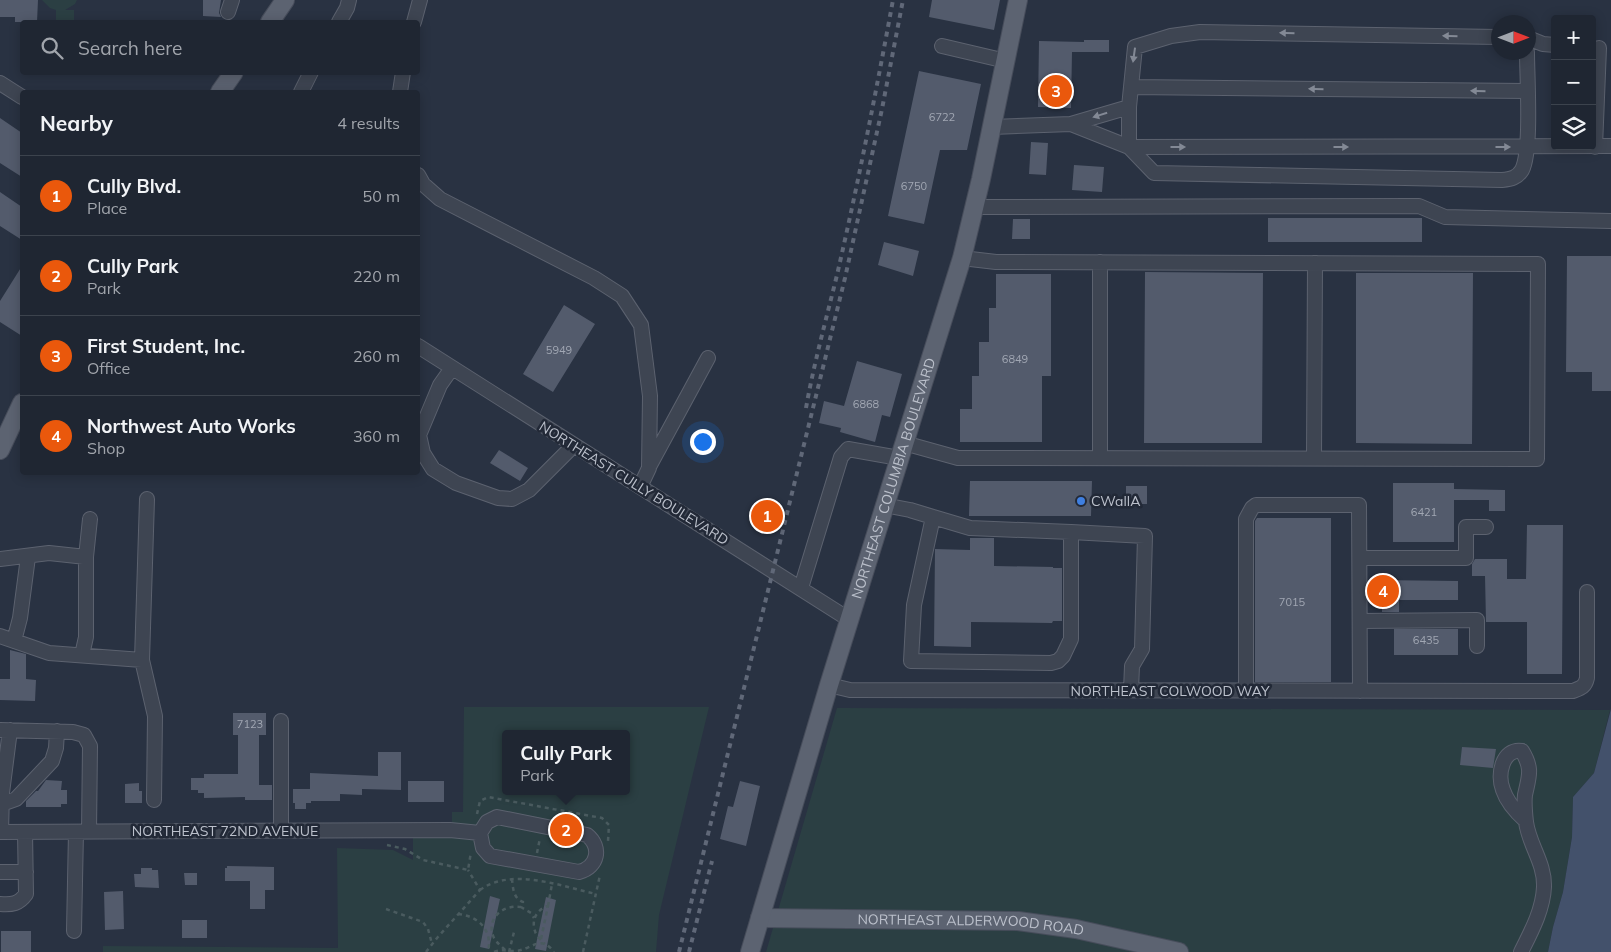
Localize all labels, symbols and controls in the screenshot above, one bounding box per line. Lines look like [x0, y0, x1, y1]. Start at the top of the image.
north arrow [1491, 15, 1536, 60]
map controls [1551, 15, 1596, 150]
button: + [1551, 15, 1596, 60]
search box [20, 20, 420, 75]
one-way arrow [1279, 29, 1295, 37]
one-way arrow [1442, 32, 1458, 40]
icon: search [38, 34, 66, 62]
text: Search here [78, 36, 182, 60]
one-way arrow [1130, 48, 1138, 64]
button: − [1551, 60, 1596, 105]
pin: 3 [1040, 72, 1072, 110]
one-way arrow [1308, 85, 1324, 93]
one-way arrow [1470, 87, 1486, 95]
button: layers [1551, 105, 1596, 150]
text: Nearby [40, 110, 113, 136]
house number: 6722 [929, 110, 956, 124]
one-way arrow [1092, 111, 1107, 119]
text: 4 results [337, 113, 400, 133]
one-way arrow [1170, 143, 1186, 151]
one-way arrow [1333, 143, 1349, 151]
one-way arrow [1495, 143, 1511, 151]
text: Cully Blvd. [87, 174, 181, 198]
house number: 6750 [901, 179, 928, 193]
text: 1 [51, 186, 61, 206]
text: 50 m [363, 186, 400, 206]
text: Place [87, 198, 127, 218]
text: Cully Park [87, 254, 179, 278]
text: 2 [51, 266, 61, 286]
text: 220 m [353, 266, 400, 286]
text: Park [87, 278, 121, 298]
text: First Student, Inc. [87, 334, 245, 358]
house number: 5949 [546, 343, 572, 357]
text: 3 [51, 346, 61, 366]
text: 260 m [353, 346, 400, 366]
house number: 6849 [1002, 352, 1028, 366]
street label: NORTHEAST COLUMBIA BOULEVARD [847, 356, 939, 601]
text: Office [87, 358, 130, 378]
house number: 6868 [853, 397, 880, 411]
text: Northwest Auto Works [87, 414, 296, 438]
street label: NORTHEAST CULLY BOULEVARD [536, 417, 732, 549]
text: 4 [51, 426, 61, 446]
text: 360 m [353, 426, 400, 446]
your location [690, 429, 716, 455]
text: Shop [87, 438, 125, 458]
place label: CWallA [1091, 492, 1141, 510]
marker: CWallA [1075, 495, 1087, 507]
pin: 1 [751, 497, 783, 535]
house number: 6421 [1411, 505, 1437, 519]
pin: 4 [1367, 572, 1399, 610]
house number: 7015 [1279, 595, 1306, 609]
house number: 6435 [1413, 633, 1440, 647]
street label: NORTHEAST COLWOOD WAY [1071, 682, 1270, 700]
house number: 7123 [237, 717, 263, 731]
popup [502, 730, 630, 795]
text: Cully Park [520, 741, 612, 765]
text: Park [520, 765, 554, 785]
pin: 2 [550, 811, 582, 849]
street label: NORTHEAST 72ND AVENUE [132, 822, 318, 840]
street label: NORTHEAST ALDERWOOD ROAD [857, 910, 1086, 940]

